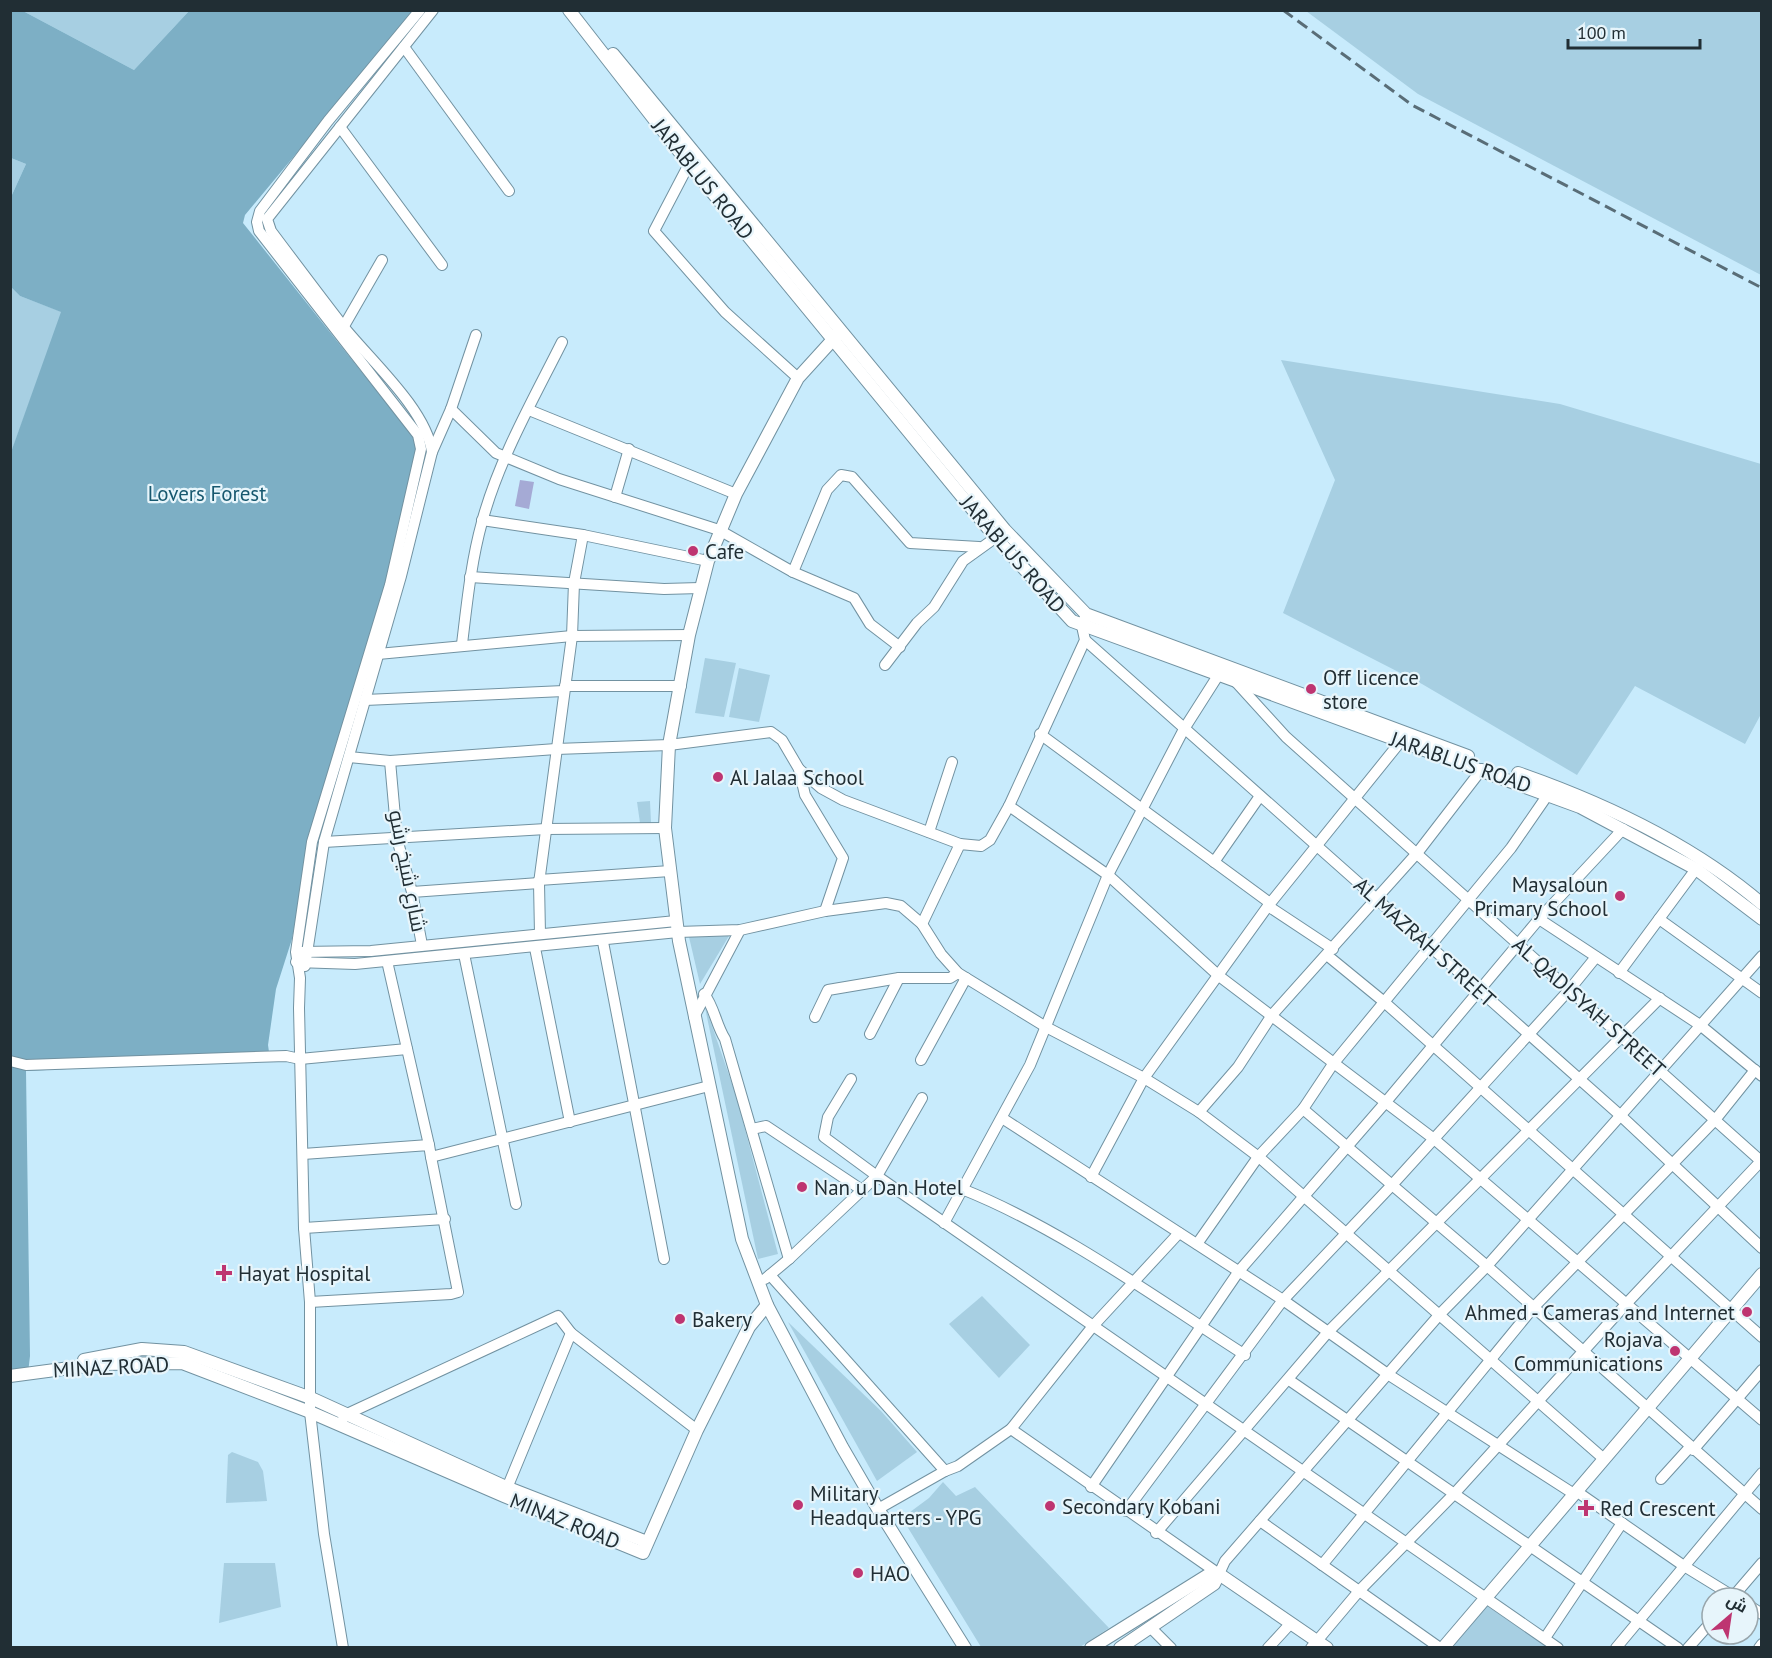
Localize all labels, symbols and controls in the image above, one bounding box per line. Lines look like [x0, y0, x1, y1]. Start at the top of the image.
scale bar [1568, 12, 1700, 50]
text: 100 m [1577, 21, 1626, 44]
street label: JARABLUS ROAD [645, 112, 760, 245]
park label: Lovers Forest [148, 480, 266, 507]
street label: JARABLUS ROAD [954, 489, 1072, 619]
place label: Cafe [705, 538, 744, 565]
marker: Cafe [686, 544, 700, 558]
place label: Off licence store [1323, 664, 1419, 715]
marker: Off licence store [1304, 682, 1318, 696]
street label: JARABLUS ROAD [1386, 725, 1535, 799]
place label: Al Jalaa School [730, 764, 864, 791]
marker: Al Jalaa School [711, 770, 725, 784]
street label: شارع شيخ رشو [382, 808, 433, 934]
street label: AL MAZRAH STREET [1349, 871, 1502, 1013]
place label: Maysaloun Primary School [1474, 871, 1608, 922]
marker: Maysaloun Primary School [1613, 889, 1627, 903]
street label: AL QADISYAH STREET [1507, 931, 1671, 1083]
place label: Nan u Dan Hotel [814, 1174, 963, 1201]
marker: Nan u Dan Hotel [795, 1180, 809, 1194]
place label: Hayat Hospital [238, 1260, 370, 1287]
marker: Hayat Hospital [215, 1264, 233, 1282]
place label: Ahmed - Cameras and Internet [1465, 1299, 1735, 1326]
marker: Ahmed - Cameras and Internet [1740, 1305, 1754, 1319]
place label: Bakery [692, 1306, 752, 1333]
marker: Bakery [673, 1312, 687, 1326]
place label: Rojava Communications [1514, 1326, 1663, 1377]
marker: Rojava Communications [1668, 1344, 1682, 1358]
street label: MINAZ ROAD [52, 1350, 170, 1384]
place label: Military Headquarters - YPG [810, 1480, 982, 1531]
street label: MINAZ ROAD [506, 1487, 624, 1555]
place label: Secondary Kobani [1062, 1493, 1221, 1520]
place label: Red Crescent [1600, 1495, 1716, 1522]
marker: Military Headquarters - YPG [791, 1498, 805, 1512]
marker: Secondary Kobani [1043, 1499, 1057, 1513]
marker: Red Crescent [1577, 1499, 1595, 1517]
place label: HAO [870, 1560, 910, 1587]
marker: HAO [851, 1566, 865, 1580]
north arrow [1700, 1586, 1760, 1646]
text: ش [1723, 1589, 1751, 1617]

